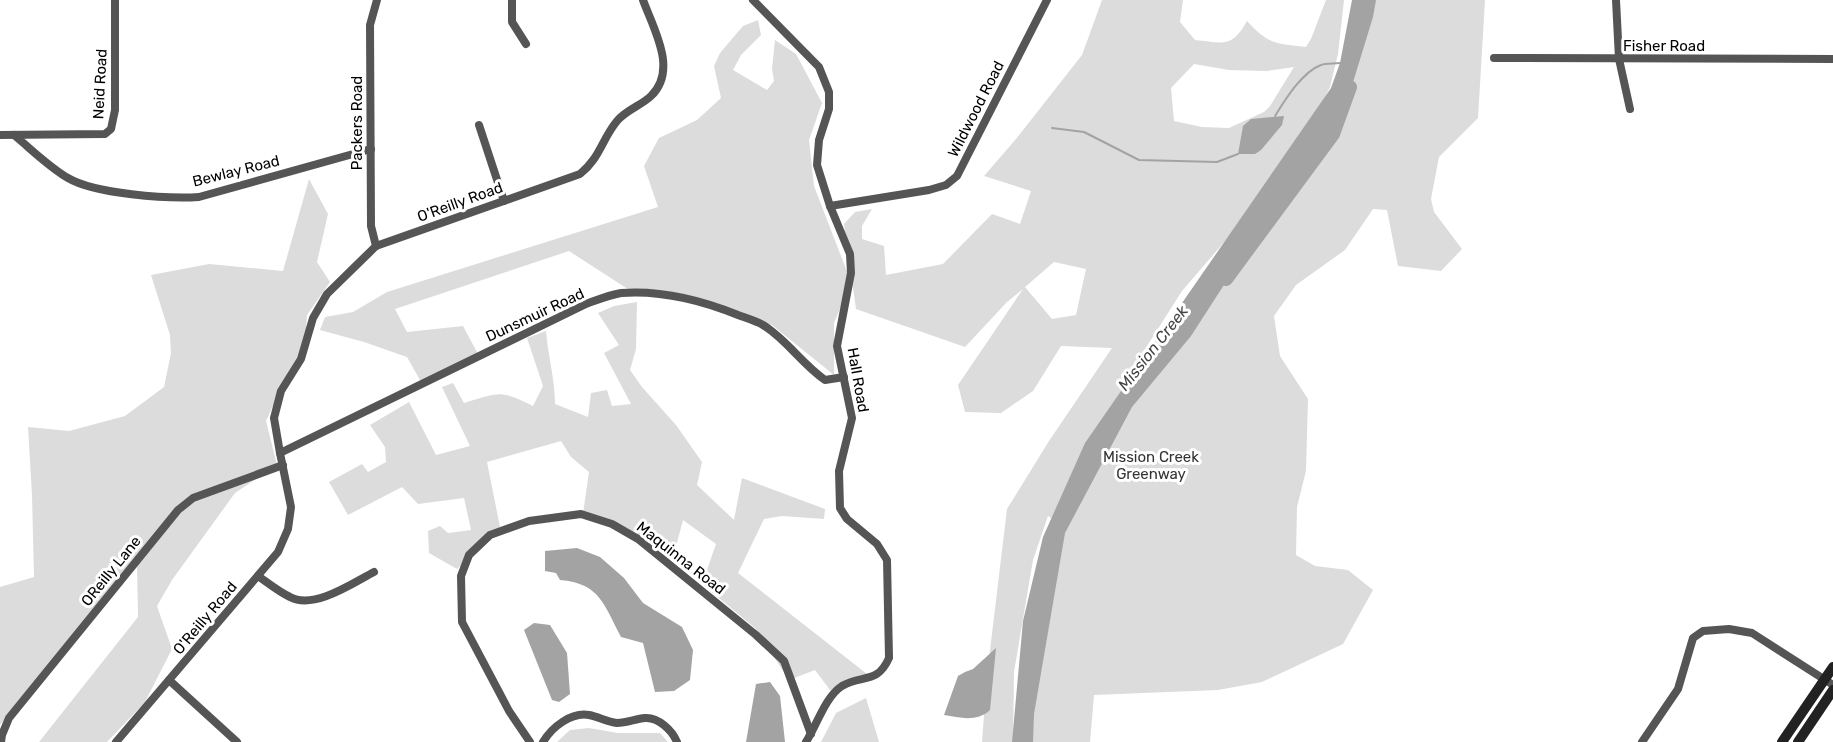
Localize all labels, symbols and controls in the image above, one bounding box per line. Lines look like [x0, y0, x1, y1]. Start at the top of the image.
street label: Fisher Road [1623, 37, 1705, 55]
street label: Neid Road [89, 48, 111, 120]
street label: Wildwood Road [944, 58, 1008, 160]
street label: Packers Road [348, 76, 366, 170]
street label: Bewlay Road [191, 151, 281, 191]
street label: O'Reilly Road [415, 178, 505, 226]
street label: Dunsmuir Road [483, 284, 587, 346]
water label: Mission Creek [1114, 301, 1192, 394]
street label: Hall Road [843, 346, 873, 414]
park label: Mission Creek Greenway [1103, 448, 1199, 483]
street label: Maquinna Road [633, 518, 729, 598]
street label: OReilly Lane [77, 532, 145, 610]
street label: O'Reilly Road [169, 578, 241, 658]

